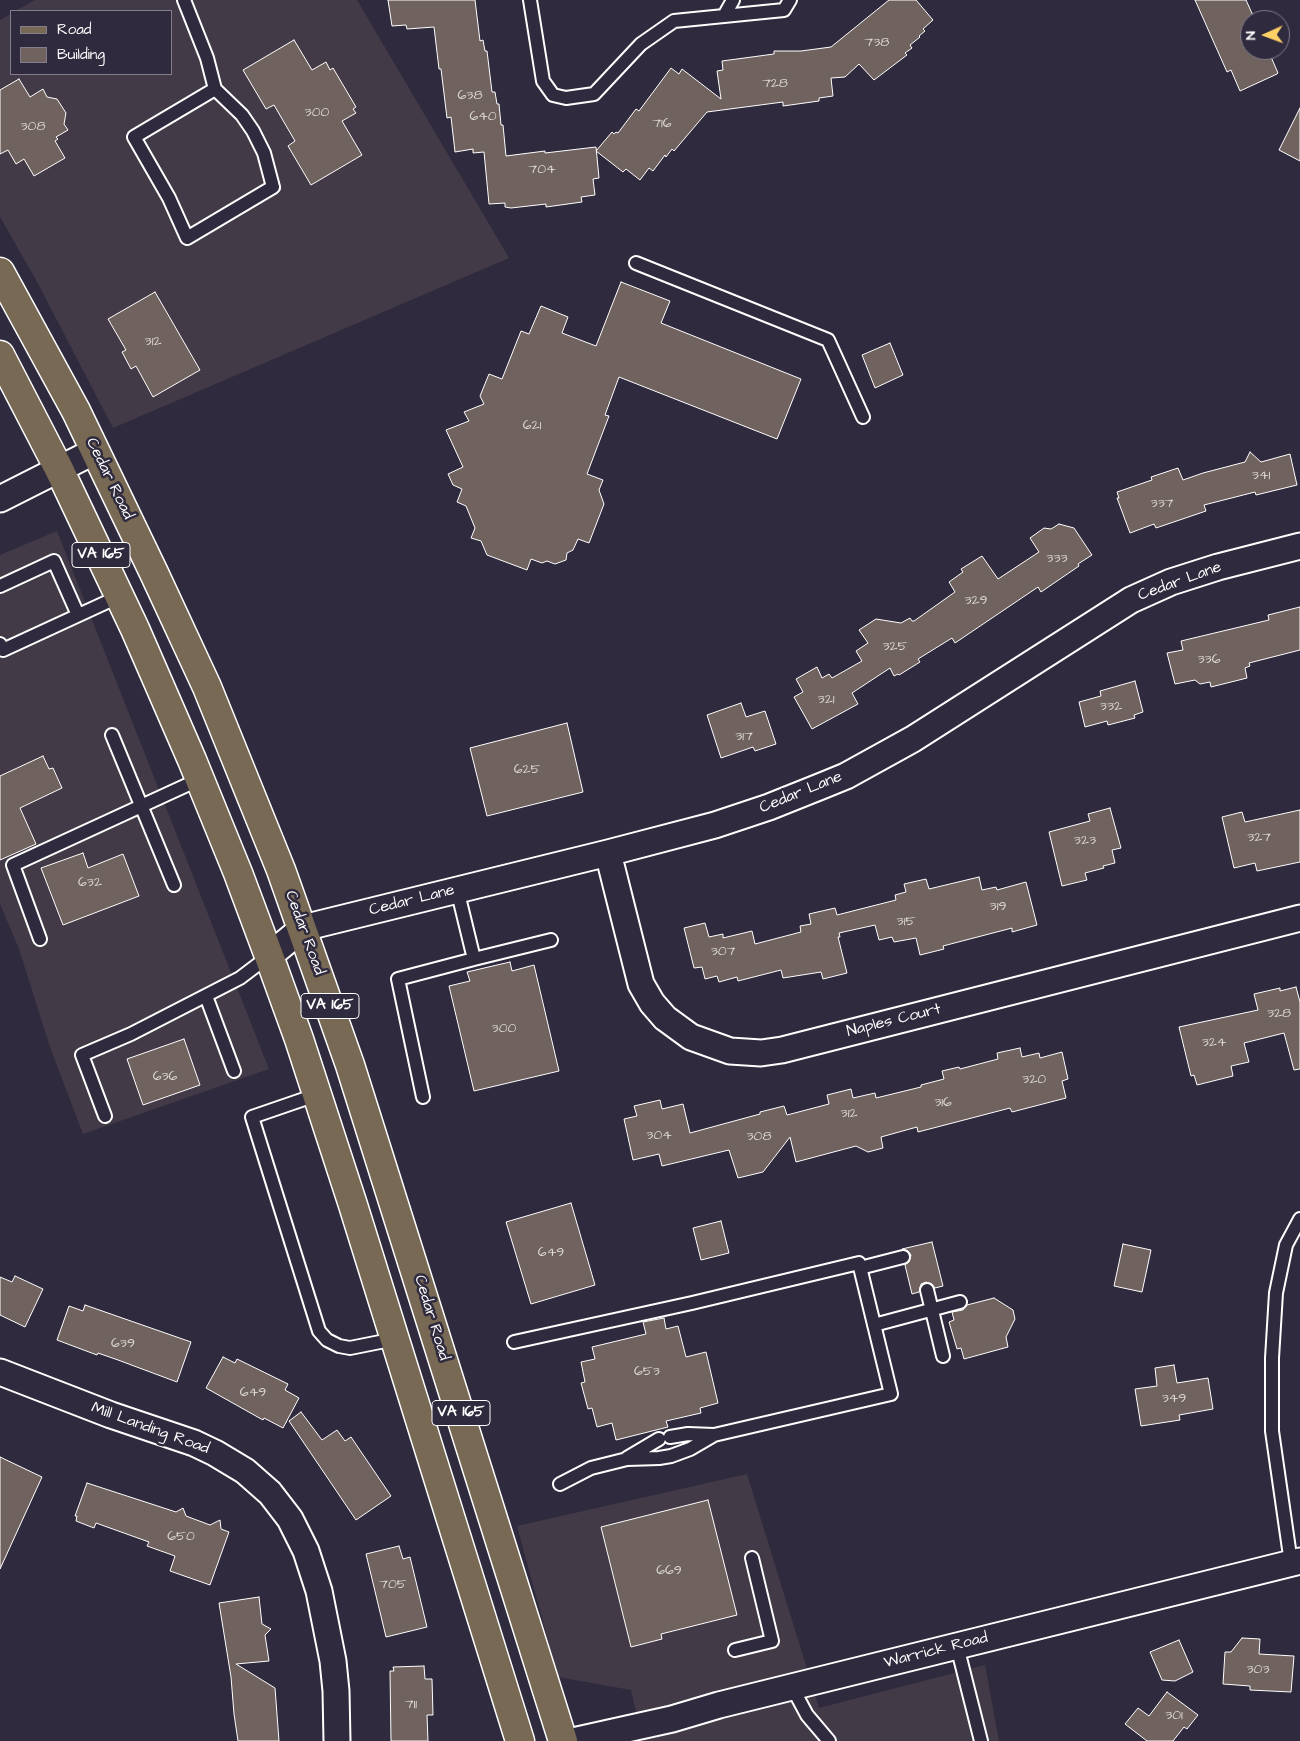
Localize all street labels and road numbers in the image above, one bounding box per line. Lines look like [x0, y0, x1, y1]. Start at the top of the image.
street label: Cedar Road [81, 435, 137, 523]
road number: VA 165 [72, 542, 130, 568]
street label: Cedar Lane [1136, 558, 1224, 606]
street label: Cedar Lane [757, 768, 845, 818]
street label: Cedar Lane [367, 881, 457, 921]
street label: Cedar Road [280, 888, 328, 978]
road number: VA 165 [301, 994, 359, 1018]
street label: Naples Court [845, 1000, 943, 1042]
street label: Cedar Road [409, 1273, 453, 1363]
street label: Mill Landing Road [88, 1399, 212, 1459]
road number: VA 165 [432, 1400, 490, 1426]
street label: Warrick Road [882, 1629, 990, 1673]

